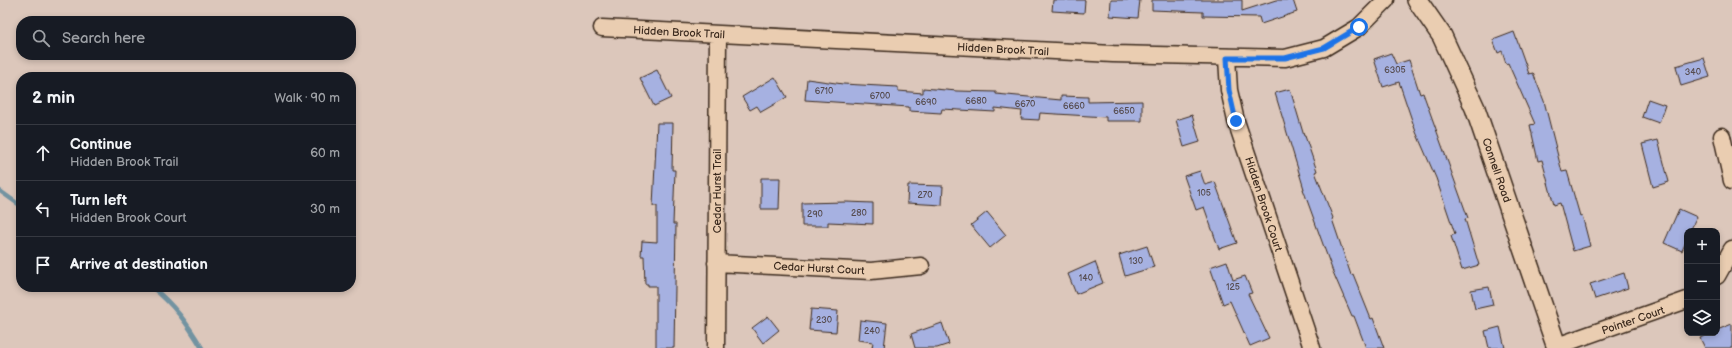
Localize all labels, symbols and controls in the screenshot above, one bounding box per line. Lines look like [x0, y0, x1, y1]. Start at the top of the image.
search box [16, 16, 356, 60]
route start [1350, 18, 1368, 36]
street label: Hidden Brook Trail [633, 24, 725, 41]
icon: search [30, 27, 52, 49]
text: Search here [62, 29, 145, 48]
street label: Hidden Brook Trail [957, 41, 1049, 58]
house number: 6305 [1384, 65, 1406, 76]
house number: 340 [1685, 67, 1701, 78]
house number: 6710 [815, 86, 833, 97]
text: 2 min [32, 88, 75, 108]
text: Walk · 90 m [274, 90, 340, 106]
house number: 6700 [870, 91, 890, 102]
house number: 6680 [965, 96, 987, 107]
house number: 6690 [915, 97, 937, 108]
house number: 6670 [1015, 99, 1035, 110]
house number: 6660 [1063, 101, 1085, 112]
house number: 6650 [1113, 106, 1135, 117]
route end [1227, 112, 1245, 130]
text: Continue [70, 135, 132, 154]
street label: Connell Road [1479, 136, 1514, 204]
icon: ahead [32, 142, 54, 164]
text: 60 m [310, 145, 340, 161]
street label: Cedar Hurst Trail [711, 149, 724, 233]
text: Hidden Brook Trail [70, 154, 179, 170]
street label: Hidden Brook Court [1242, 155, 1285, 254]
house number: 105 [1197, 188, 1211, 199]
house number: 270 [917, 190, 933, 201]
text: Turn left [70, 191, 127, 210]
icon: left [32, 198, 54, 220]
text: 30 m [310, 201, 340, 217]
house number: 280 [851, 208, 867, 219]
house number: 290 [807, 209, 823, 220]
text: Hidden Brook Court [70, 210, 187, 226]
map controls [1684, 228, 1720, 336]
button: + [1684, 228, 1720, 264]
icon: arrive [32, 254, 54, 276]
text: Arrive at destination [70, 255, 208, 274]
house number: 130 [1129, 256, 1143, 267]
street label: Cedar Hurst Court [773, 260, 866, 277]
button: − [1684, 264, 1720, 300]
house number: 140 [1079, 273, 1093, 284]
house number: 125 [1226, 282, 1240, 293]
button: layers [1684, 300, 1720, 336]
street label: Pointer Court [1600, 303, 1667, 337]
house number: 230 [816, 315, 832, 326]
house number: 240 [864, 326, 880, 337]

